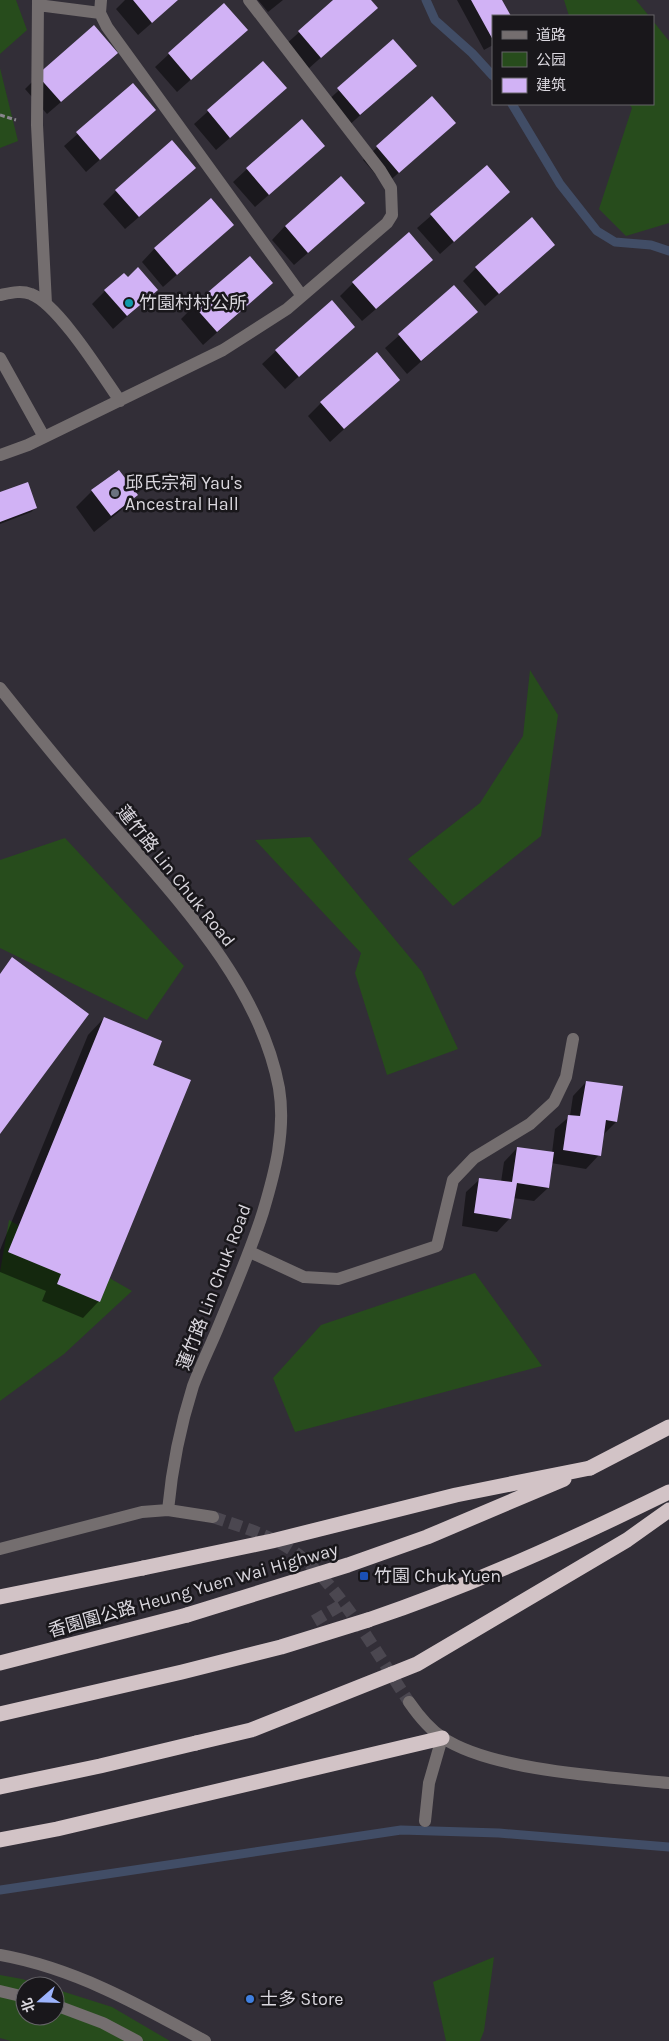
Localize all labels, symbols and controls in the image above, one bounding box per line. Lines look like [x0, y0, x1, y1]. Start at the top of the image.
legend [492, 15, 654, 105]
text: 道路 [536, 26, 566, 44]
text: 公园 [536, 51, 566, 69]
text: 建筑 [536, 76, 566, 94]
place label: 竹園村村公所 [139, 292, 247, 314]
marker: 竹園村村公所 [123, 297, 135, 309]
place label: 邱氏宗祠 Yau's Ancestral Hall [125, 472, 243, 515]
marker: 邱氏宗祠 Yau's Ancestral Hall [109, 487, 121, 499]
street label: 蓮竹路 Lin Chuk Road [112, 801, 240, 951]
street label: 蓮竹路 Lin Chuk Road [172, 1201, 256, 1373]
street label: 香園圍公路 Heung Yuen Wai Highway [46, 1538, 341, 1642]
place label: 竹園 Chuk Yuen [374, 1565, 501, 1587]
marker: 竹園 Chuk Yuen [358, 1570, 370, 1582]
north arrow [15, 1976, 65, 2026]
place label: 士多 Store [260, 1988, 344, 2010]
marker: 士多 Store [244, 1993, 256, 2005]
text: 北 [18, 1996, 39, 2015]

